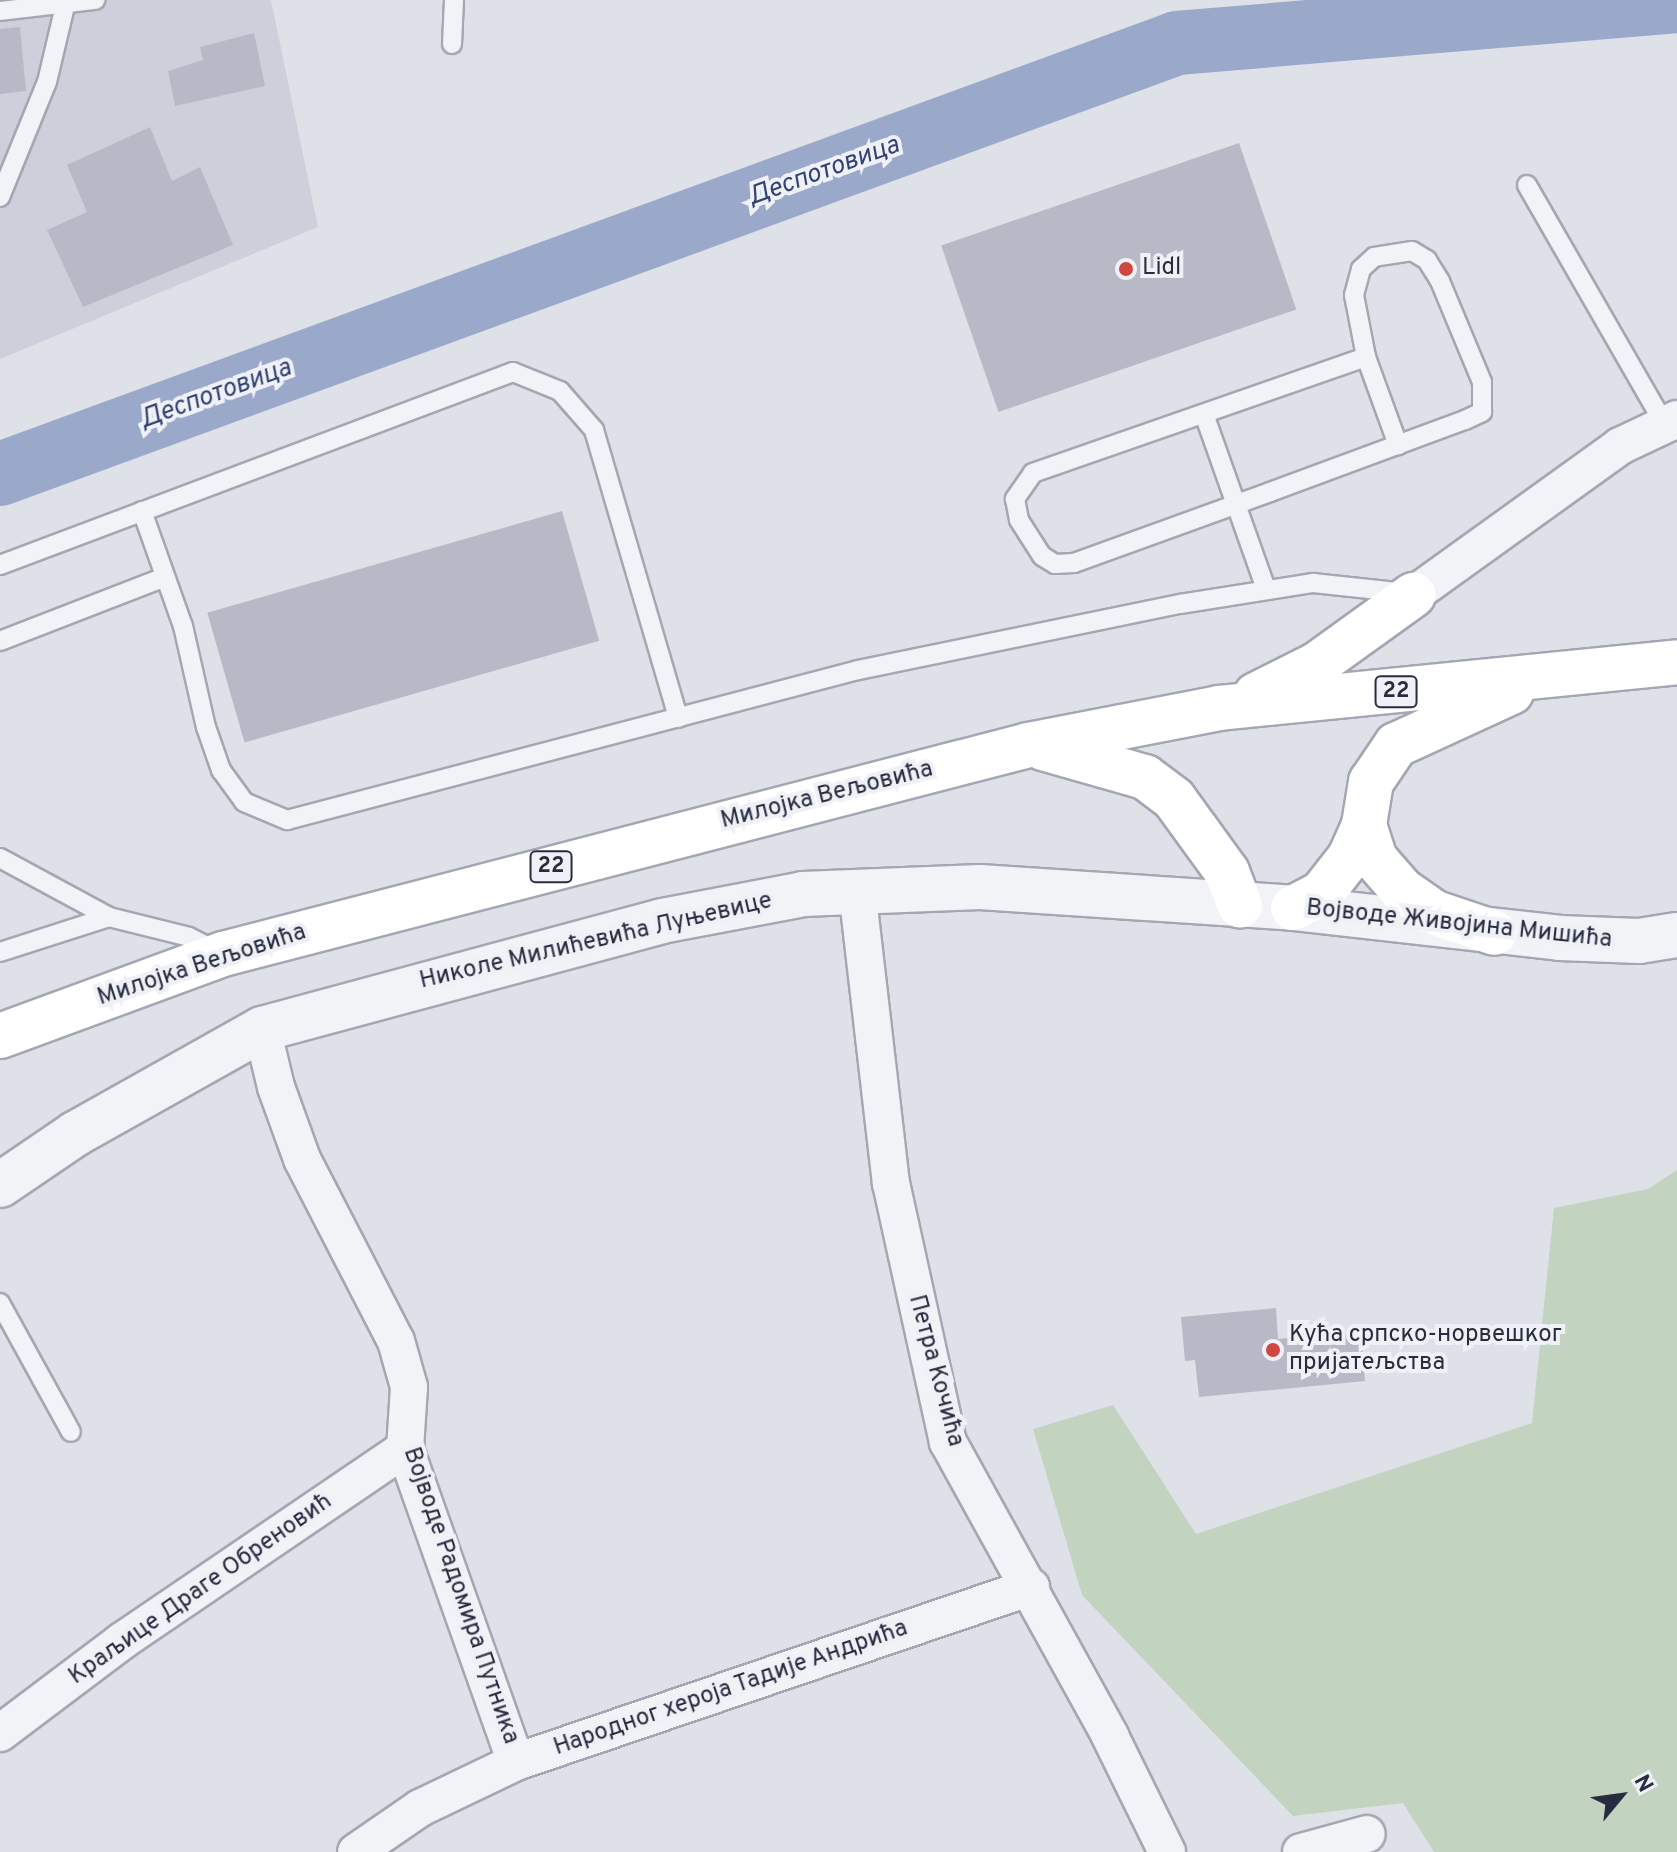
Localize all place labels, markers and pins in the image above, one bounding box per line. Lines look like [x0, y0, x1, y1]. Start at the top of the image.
place label: Lidl [1142, 255, 1181, 283]
marker: Lidl [1117, 260, 1135, 278]
place label: Кућа српско-норвешког пријатељства [1289, 1322, 1562, 1378]
marker: Кућа српско-норвешког пријатељства [1264, 1341, 1282, 1359]

